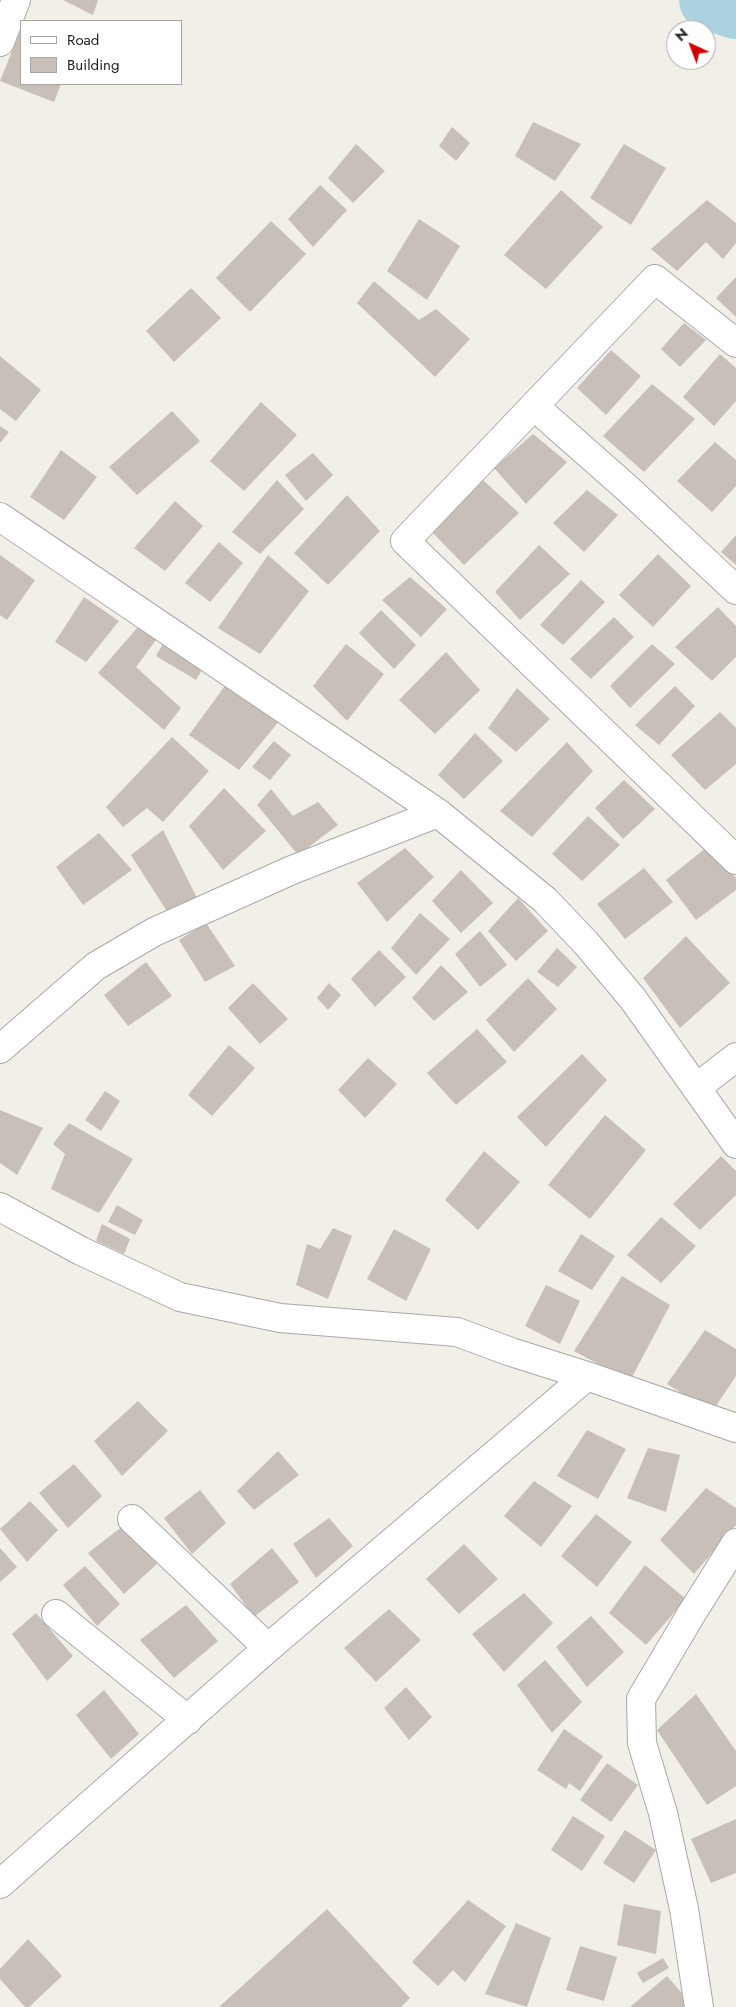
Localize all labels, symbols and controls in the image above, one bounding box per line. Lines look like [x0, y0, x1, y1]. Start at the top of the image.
legend [20, 20, 182, 85]
north arrow [666, 20, 716, 70]
text: N [671, 24, 692, 46]
text: Road [67, 29, 99, 51]
text: Building [67, 54, 119, 76]

